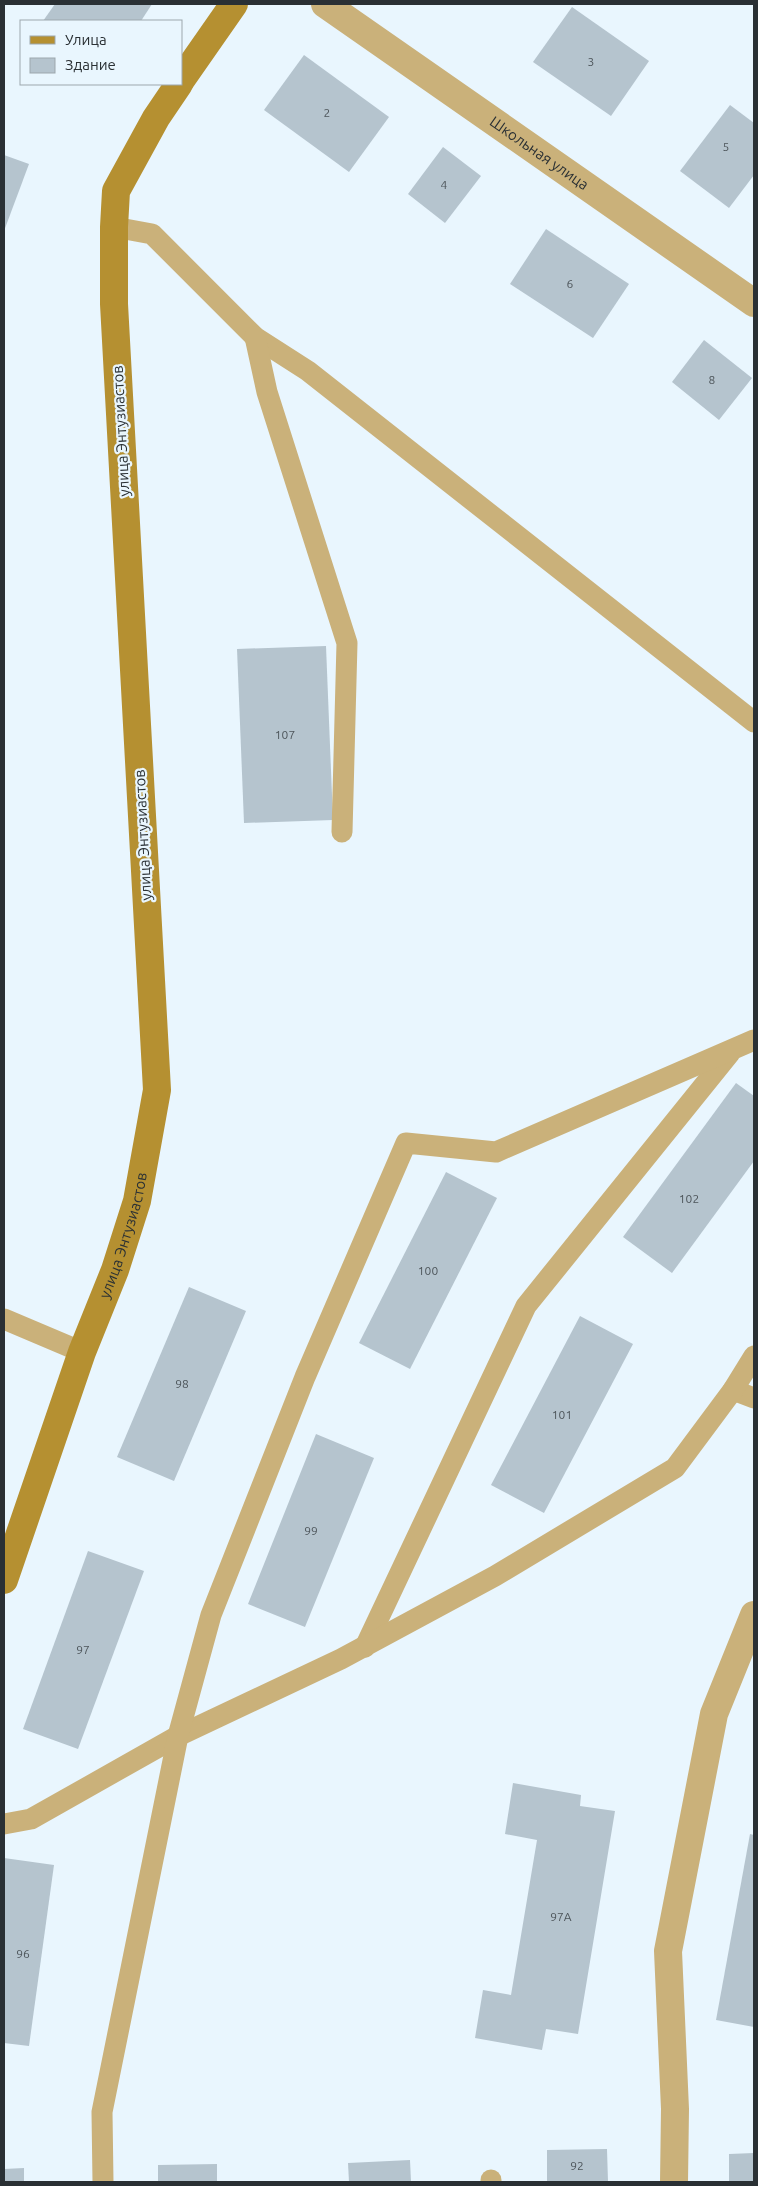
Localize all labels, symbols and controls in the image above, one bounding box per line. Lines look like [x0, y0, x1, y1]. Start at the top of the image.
legend [20, 20, 182, 85]
text: Улица [65, 31, 107, 48]
house number: 3 [588, 55, 594, 68]
text: Здание [65, 56, 116, 73]
house number: 2 [324, 106, 330, 119]
street label: Школьная улица [487, 113, 592, 193]
house number: 5 [723, 140, 729, 153]
house number: 4 [441, 178, 448, 191]
house number: 6 [567, 277, 574, 290]
street label: улица Энтузиастов [109, 365, 132, 497]
house number: 8 [709, 373, 716, 386]
house number: 107 [275, 728, 295, 741]
street label: улица Энтузиастов [131, 769, 154, 901]
street label: улица Энтузиастов [95, 1171, 150, 1301]
house number: 102 [679, 1192, 699, 1205]
house number: 100 [418, 1264, 438, 1277]
house number: 98 [175, 1377, 189, 1390]
house number: 101 [552, 1408, 572, 1421]
house number: 99 [304, 1524, 318, 1537]
house number: 97 [76, 1643, 90, 1656]
house number: 97А [550, 1910, 572, 1923]
house number: 96 [16, 1947, 30, 1960]
house number: 92 [570, 2159, 584, 2172]

